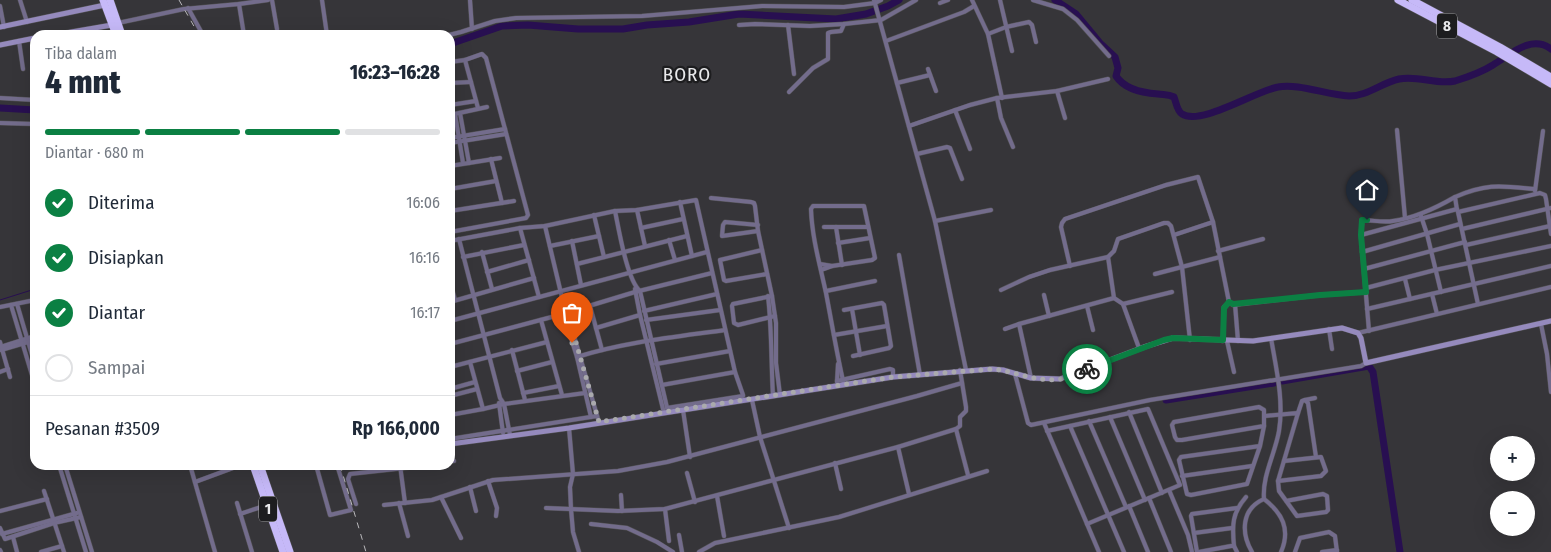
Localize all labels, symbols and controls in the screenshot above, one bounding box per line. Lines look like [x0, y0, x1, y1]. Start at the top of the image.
road number: 8 [1437, 14, 1457, 38]
text: Tiba dalam [45, 44, 117, 63]
text: 16:23–16:28 [350, 61, 440, 84]
text: 4 mnt [45, 63, 121, 101]
district label: BORO [663, 63, 711, 86]
text: Diantar · 680 m [45, 143, 144, 162]
pin [1346, 169, 1388, 220]
icon: home [1353, 176, 1381, 204]
icon: check [45, 189, 73, 217]
text: Diterima [88, 191, 154, 214]
text: 16:06 [406, 193, 440, 212]
icon: check [45, 244, 73, 272]
text: Disiapkan [88, 246, 164, 269]
text: 16:16 [409, 248, 440, 267]
pin [551, 292, 593, 343]
icon: check [45, 299, 73, 327]
icon: bag [558, 299, 586, 327]
text: Diantar [88, 301, 145, 324]
text: 16:17 [410, 303, 440, 322]
courier [1062, 344, 1112, 394]
icon: bike [1073, 355, 1101, 383]
text: Sampai [88, 356, 145, 379]
text: Pesanan #3509 [45, 417, 160, 440]
text: Rp 166,000 [352, 417, 440, 440]
map controls [1490, 436, 1535, 536]
button: + [1490, 436, 1535, 481]
button: − [1490, 491, 1535, 536]
road number: 1 [259, 496, 277, 522]

